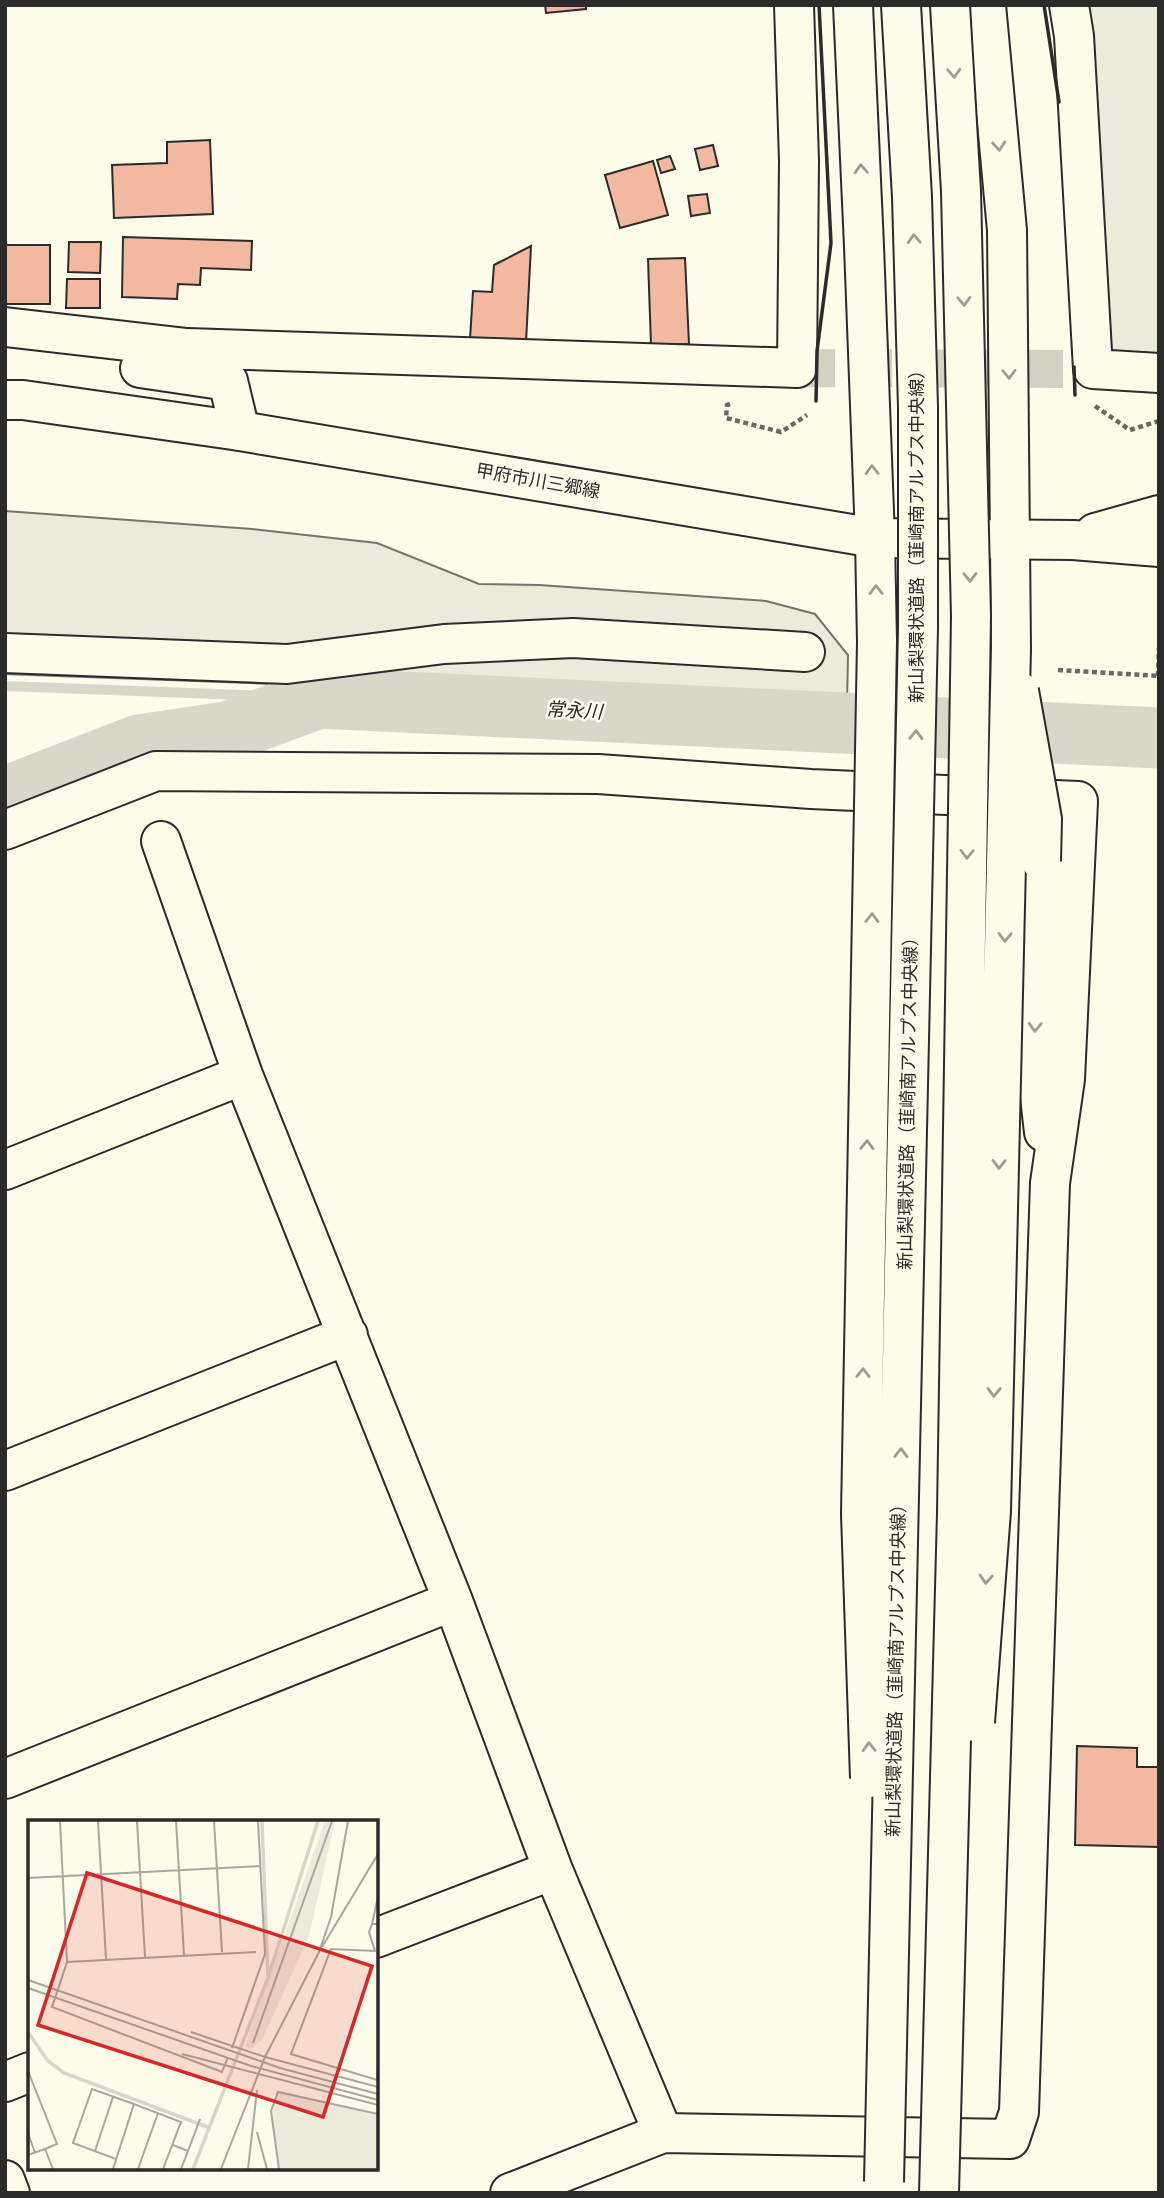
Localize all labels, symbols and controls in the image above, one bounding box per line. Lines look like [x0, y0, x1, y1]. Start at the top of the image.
one-way arrow [947, 68, 962, 79]
one-way arrow [992, 141, 1007, 152]
one-way arrow [853, 163, 868, 174]
one-way arrow [906, 233, 921, 244]
one-way arrow [957, 295, 972, 306]
street label: 新山梨環状道路（韮崎南アルプス中央線） [907, 361, 927, 703]
one-way arrow [1001, 369, 1017, 379]
street label: 甲府市川三郷線 [474, 460, 602, 502]
one-way arrow [865, 464, 880, 475]
one-way arrow [963, 572, 978, 583]
one-way arrow [868, 584, 883, 595]
water label: 常永川 [545, 699, 605, 723]
one-way arrow [908, 730, 924, 740]
one-way arrow [960, 848, 975, 859]
one-way arrow [864, 912, 879, 923]
street label: 新山梨環状道路（韮崎南アルプス中央線） [895, 928, 921, 1270]
one-way arrow [997, 931, 1012, 942]
one-way arrow [1028, 1022, 1043, 1033]
one-way arrow [860, 1140, 875, 1151]
one-way arrow [992, 1159, 1007, 1170]
one-way arrow [855, 1367, 871, 1377]
one-way arrow [986, 1387, 1002, 1397]
one-way arrow [894, 1447, 909, 1458]
street label: 新山梨環状道路（韮崎南アルプス中央線） [883, 1495, 909, 1837]
one-way arrow [979, 1574, 994, 1585]
one-way arrow [861, 1741, 876, 1752]
inset map [28, 1820, 378, 2170]

